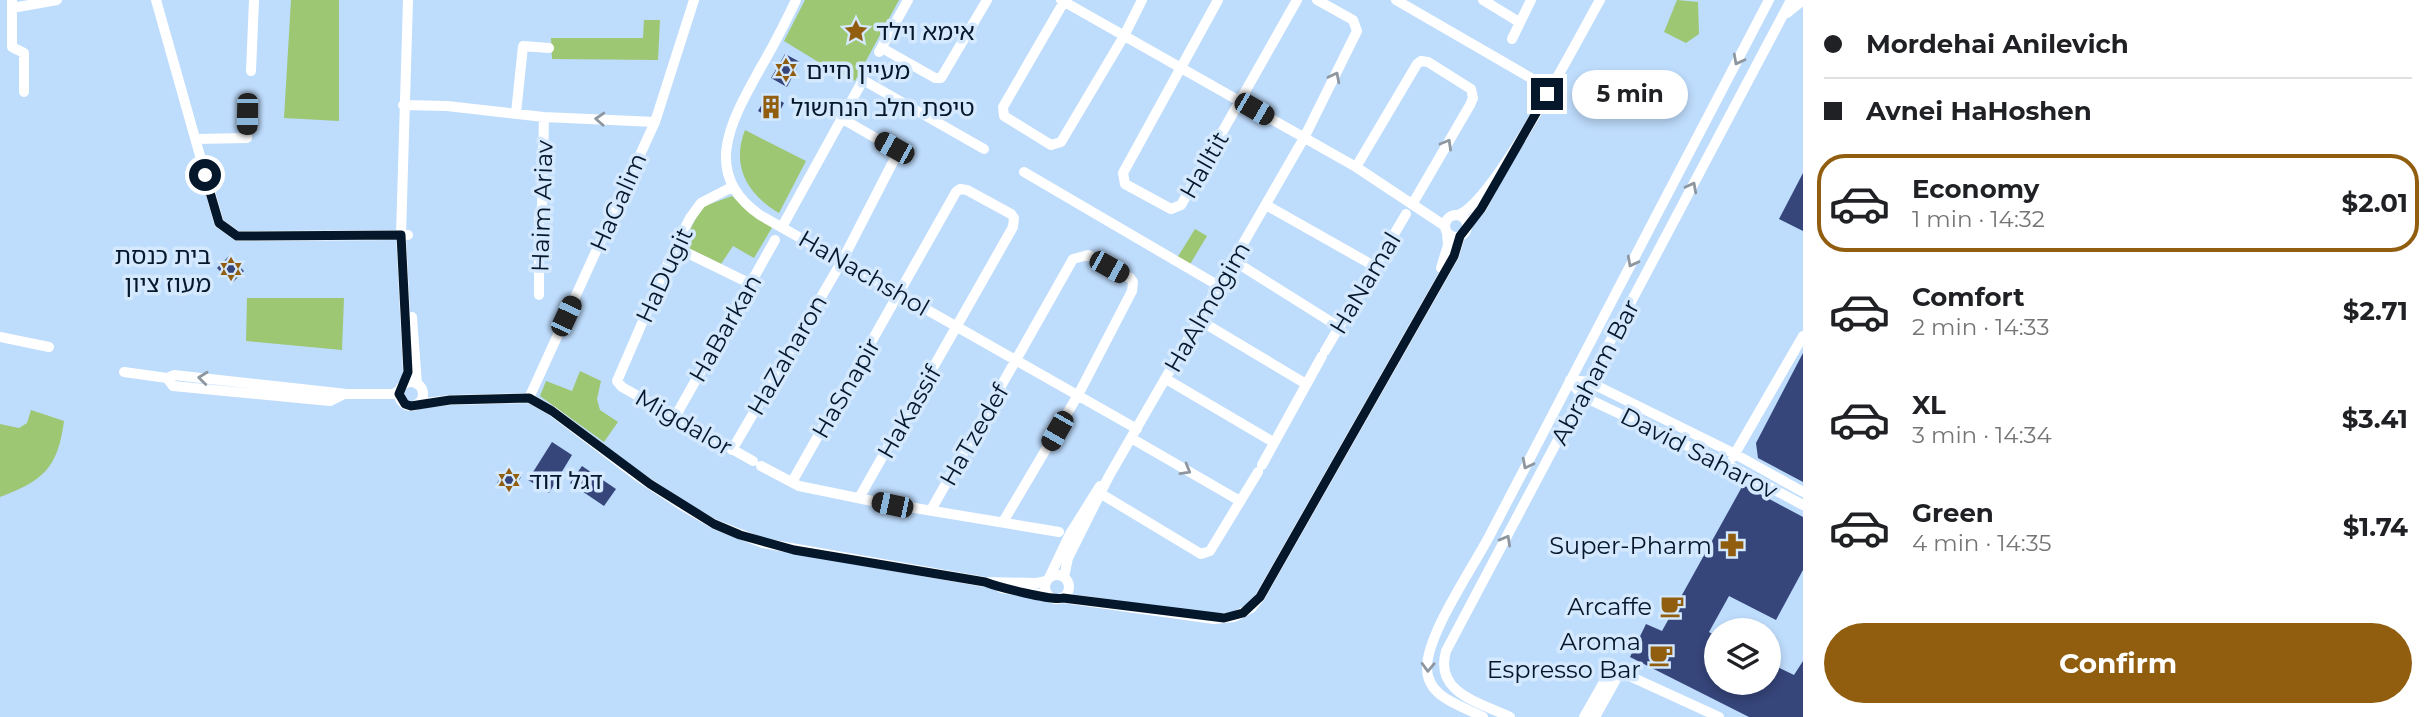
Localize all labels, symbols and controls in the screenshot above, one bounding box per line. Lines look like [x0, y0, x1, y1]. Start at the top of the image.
place icon: אימא וילד [842, 17, 870, 45]
place label: אימא וילד [876, 17, 975, 46]
text: Mordehai Anilevich [1866, 28, 2129, 60]
one-way arrow [1732, 53, 1746, 66]
synagogue icon: מעיין חיים [772, 56, 800, 84]
place label: מעיין חיים [806, 56, 910, 85]
callout: 5 min [1572, 70, 1687, 119]
one-way arrow [1326, 72, 1340, 84]
route end [1531, 78, 1563, 110]
text: 5 min [1596, 80, 1664, 108]
car [1231, 89, 1278, 129]
car [237, 93, 258, 135]
building icon: טיפת חלב הנחשול [757, 93, 785, 121]
place label: טיפת חלב הנחשול [791, 93, 975, 122]
text: Avnei HaHoshen [1866, 95, 2092, 127]
one-way arrow [594, 112, 605, 127]
street label: HaIltit [1173, 126, 1235, 204]
car [871, 129, 918, 167]
one-way arrow [1439, 138, 1452, 151]
street label: Haim Ariav [525, 140, 559, 272]
street label: HaGalim [583, 148, 653, 256]
route start [189, 159, 221, 191]
icon: car [1828, 172, 1891, 235]
text: Economy [1912, 173, 2039, 205]
one-way arrow [1683, 182, 1697, 195]
text: $2.01 [2342, 187, 2408, 219]
text: 1 min · 14:32 [1912, 205, 2045, 233]
street label: HaDugit [629, 222, 699, 327]
street label: HaNachshol [793, 224, 935, 322]
street label: HaNamal [1323, 227, 1407, 339]
street label: HaAlmogim [1158, 236, 1256, 378]
place label: בית כנסת מעוז ציון [115, 241, 211, 298]
car [1086, 248, 1133, 286]
synagogue icon: בית כנסת מעוז ציון [217, 255, 245, 283]
one-way arrow [1627, 255, 1640, 267]
street label: HaBarkan [682, 269, 768, 387]
icon: car [1828, 280, 1891, 343]
text: Comfort [1912, 281, 2024, 313]
street label: HaZaharon [741, 290, 833, 420]
car [548, 293, 585, 339]
street label: Abraham Bar [1545, 294, 1645, 450]
text: $2.71 [2343, 295, 2408, 327]
text: 2 min · 14:33 [1912, 313, 2049, 341]
street label: HaSnapir [806, 333, 886, 443]
street label: HaKassif [871, 360, 948, 464]
one-way arrow [197, 370, 209, 385]
street label: HaTzedef [933, 378, 1015, 491]
street label: Migdalor [630, 383, 738, 461]
icon: car [1828, 388, 1891, 451]
text: XL [1912, 389, 1946, 421]
street label: David Saharov [1616, 401, 1782, 505]
text: $3.41 [2342, 403, 2408, 435]
car [1038, 408, 1077, 454]
text: 3 min · 14:34 [1912, 421, 2052, 449]
one-way arrow [1522, 457, 1535, 469]
one-way arrow [1178, 462, 1191, 475]
synagogue icon: דגל דוד [495, 466, 523, 494]
place label: דגל דוד [529, 466, 603, 495]
car [870, 490, 915, 520]
icon: car [1828, 496, 1891, 559]
text: Green [1912, 497, 1994, 529]
text: $1.74 [2343, 511, 2408, 543]
text: 4 min · 14:35 [1912, 529, 2052, 557]
place label: Super-Pharm [1549, 531, 1712, 560]
pharmacy icon: Super-Pharm [1718, 531, 1746, 559]
one-way arrow [1498, 535, 1511, 548]
place label: Arcaffe [1567, 592, 1652, 621]
cafe icon: Arcaffe [1658, 592, 1686, 620]
map controls [1704, 618, 1781, 695]
button: layers [1704, 618, 1781, 695]
button: Confirm [1824, 623, 2412, 703]
place label: Aroma Espresso Bar [1487, 627, 1641, 684]
cafe icon: Aroma Espresso Bar [1647, 641, 1675, 669]
one-way arrow [1421, 662, 1436, 673]

